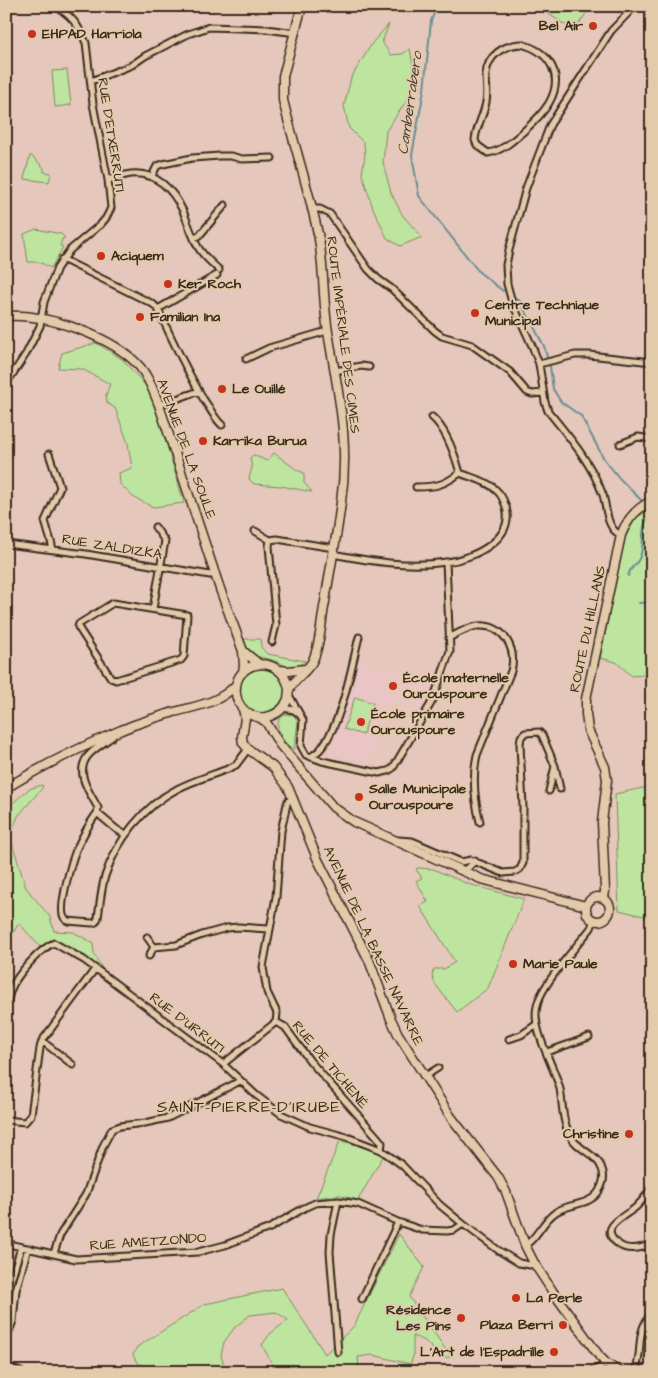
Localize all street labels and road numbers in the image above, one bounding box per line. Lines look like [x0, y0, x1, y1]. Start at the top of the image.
street label: RUE D'ETXERRUTI [92, 76, 130, 194]
street label: ROUTE IMPÉRIALE DES CIMES [321, 235, 365, 435]
street label: AVENUE DE LA SOULE [151, 376, 221, 523]
street label: RUE ZALDIZKA [61, 529, 163, 565]
street label: ROUTE DU HILLANS [565, 564, 611, 694]
street label: AVENUE DE LA BASSE NAVARRE [318, 843, 429, 1050]
street label: RUE D'URRUTI [145, 988, 229, 1058]
street label: RUE DE TICHENÉ [287, 1017, 373, 1114]
street label: RUE AMETZONDO [89, 1228, 207, 1256]

